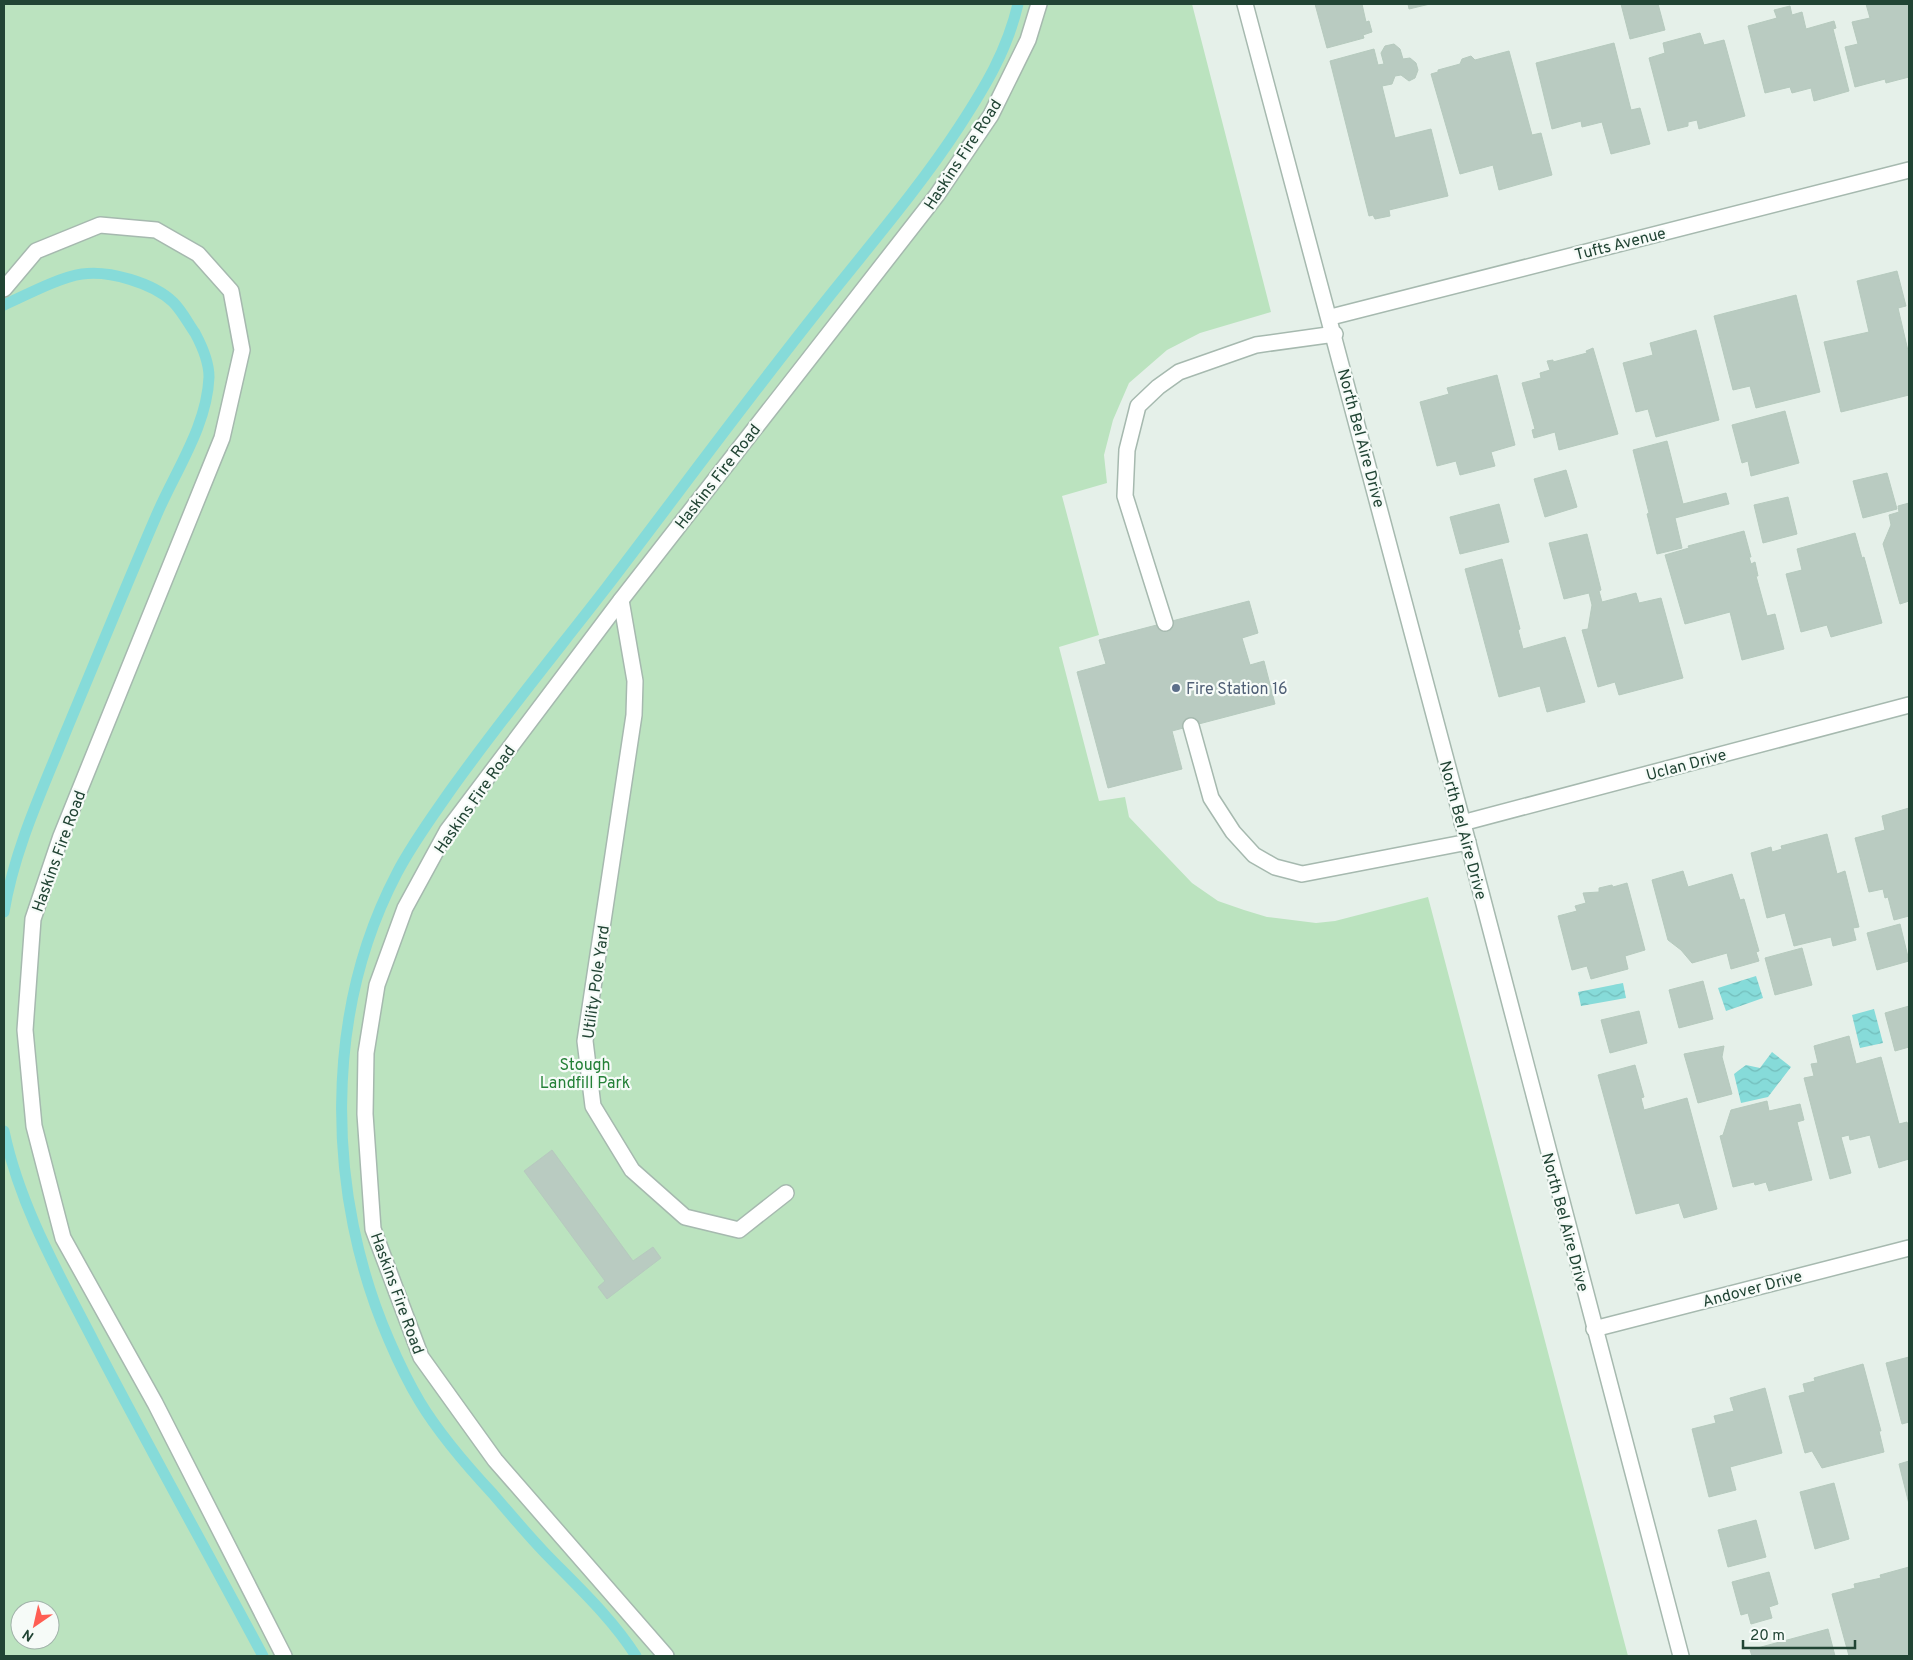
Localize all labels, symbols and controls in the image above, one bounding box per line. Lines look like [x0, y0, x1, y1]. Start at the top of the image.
street label: Haskins Fire Road [920, 96, 1007, 214]
street label: Tufts Avenue [1573, 224, 1668, 266]
street label: North Bel Aire Drive [1332, 367, 1388, 510]
street label: Haskins Fire Road [671, 421, 766, 534]
place label: Fire Station 16 [1186, 680, 1288, 700]
marker: Fire Station 16 [1170, 682, 1182, 694]
street label: Haskins Fire Road [431, 742, 520, 858]
street label: Uclan Drive [1644, 746, 1729, 786]
street label: North Bel Aire Drive [1434, 759, 1490, 902]
street label: Haskins Fire Road [29, 788, 91, 915]
street label: Utility Pole Yard [579, 924, 615, 1040]
park label: Stough Landfill Park [540, 1056, 630, 1094]
street label: North Bel Aire Drive [1536, 1151, 1592, 1294]
street label: Haskins Fire Road [365, 1230, 427, 1357]
street label: Andover Drive [1700, 1267, 1805, 1313]
north arrow [10, 1600, 60, 1650]
scale bar [1743, 1618, 1856, 1650]
text: N [20, 1625, 37, 1644]
text: 20 m [1750, 1627, 1785, 1646]

